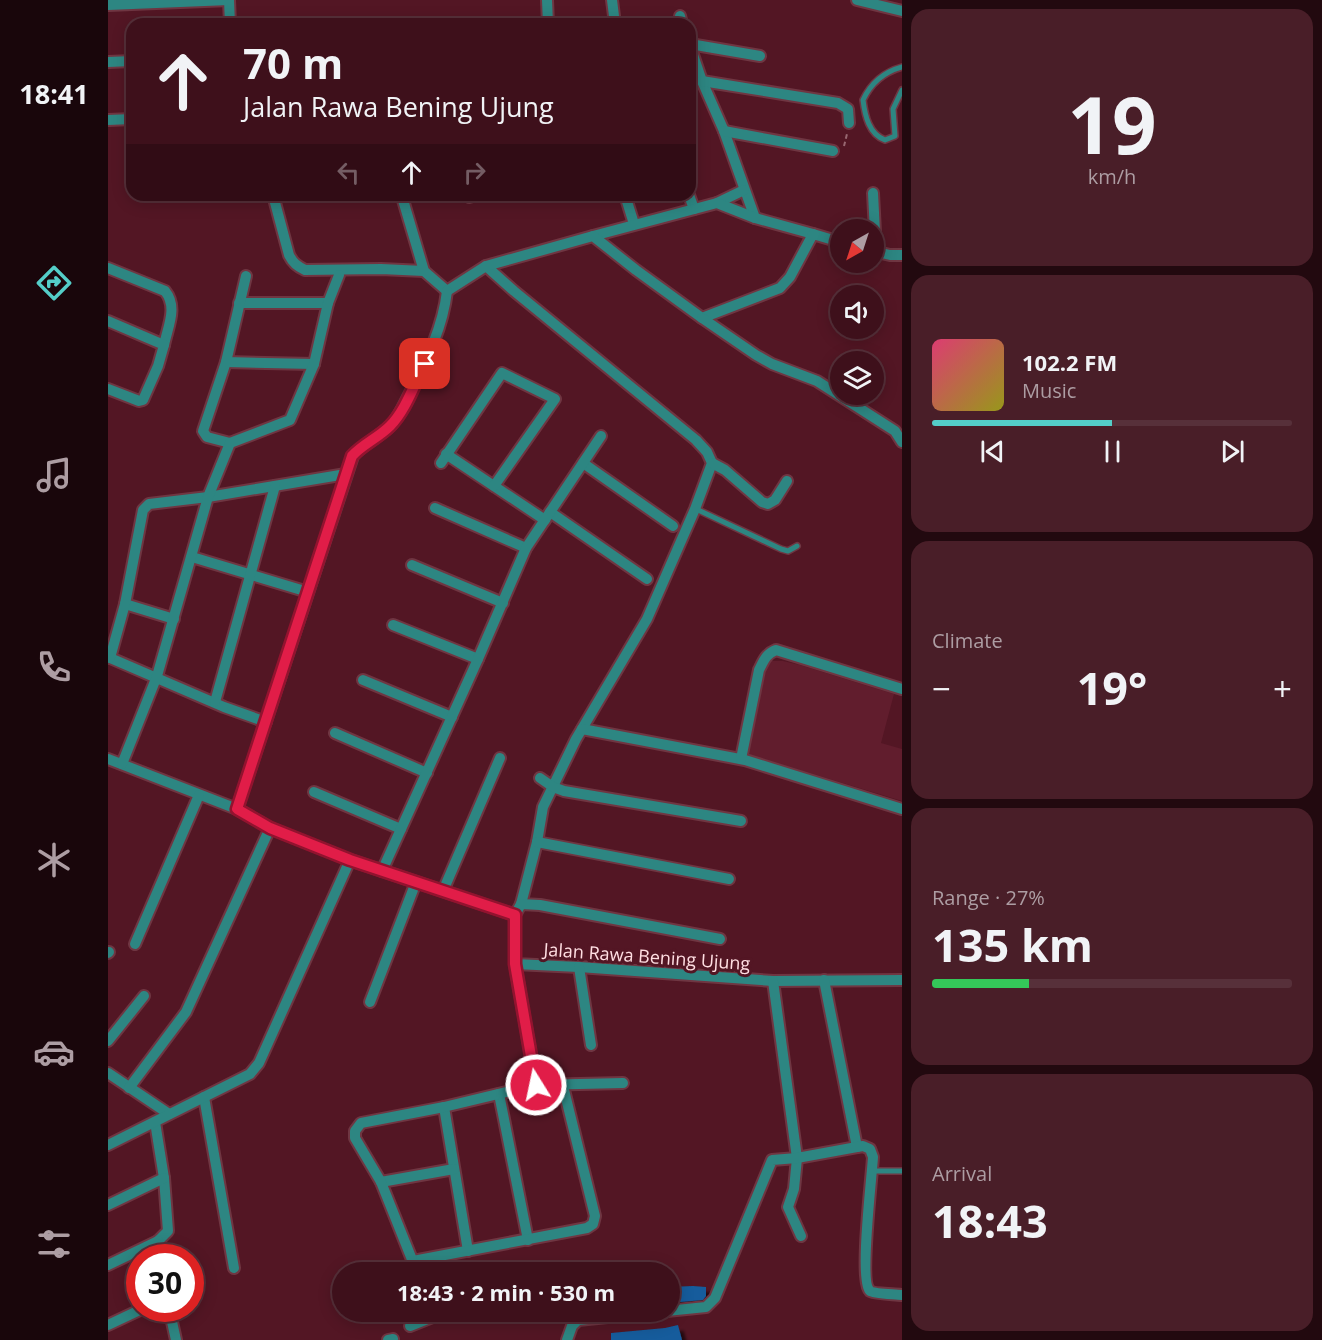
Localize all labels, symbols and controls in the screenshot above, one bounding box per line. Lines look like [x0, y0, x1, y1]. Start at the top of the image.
text: 70 m [243, 34, 343, 91]
icon: ahead [144, 42, 222, 120]
text: 19 [1067, 71, 1157, 177]
text: 18:41 [19, 75, 89, 112]
text: Jalan Rawa Bening Ujung [243, 88, 554, 125]
icon: left [332, 156, 365, 189]
icon: ahead [395, 156, 428, 189]
icon: right [458, 156, 491, 189]
text: km/h [1088, 163, 1136, 190]
north arrow [830, 219, 884, 273]
map controls [830, 219, 884, 405]
icon: directions [33, 262, 75, 304]
button: sound [830, 285, 884, 339]
pin [399, 338, 450, 389]
icon: arrive [408, 347, 441, 380]
text: 102.2 FM [1022, 347, 1117, 377]
button: layers [830, 351, 884, 405]
text: Music [1022, 377, 1076, 404]
icon: previous [976, 435, 1009, 468]
icon: pause [1096, 435, 1129, 468]
icon: next [1216, 435, 1249, 468]
icon: music [33, 454, 75, 496]
text: Climate [932, 627, 1003, 654]
icon: phone [33, 646, 75, 688]
text: 19° [1077, 657, 1147, 718]
text: − [932, 666, 951, 711]
text: + [1273, 666, 1292, 711]
icon: climate [33, 839, 75, 881]
text: Range · 27% [932, 884, 1045, 911]
text: 135 km [932, 914, 1093, 975]
street label: Jalan Rawa Bening Ujung [541, 937, 751, 975]
icon: car [33, 1031, 75, 1073]
position arrow [504, 1053, 568, 1117]
text: Arrival [932, 1160, 992, 1187]
text: 18:43 [932, 1190, 1048, 1251]
icon: filters [33, 1223, 75, 1265]
speed limit sign: 30 [126, 1244, 204, 1322]
text: 18:43 · 2 min · 530 m [397, 1277, 615, 1307]

